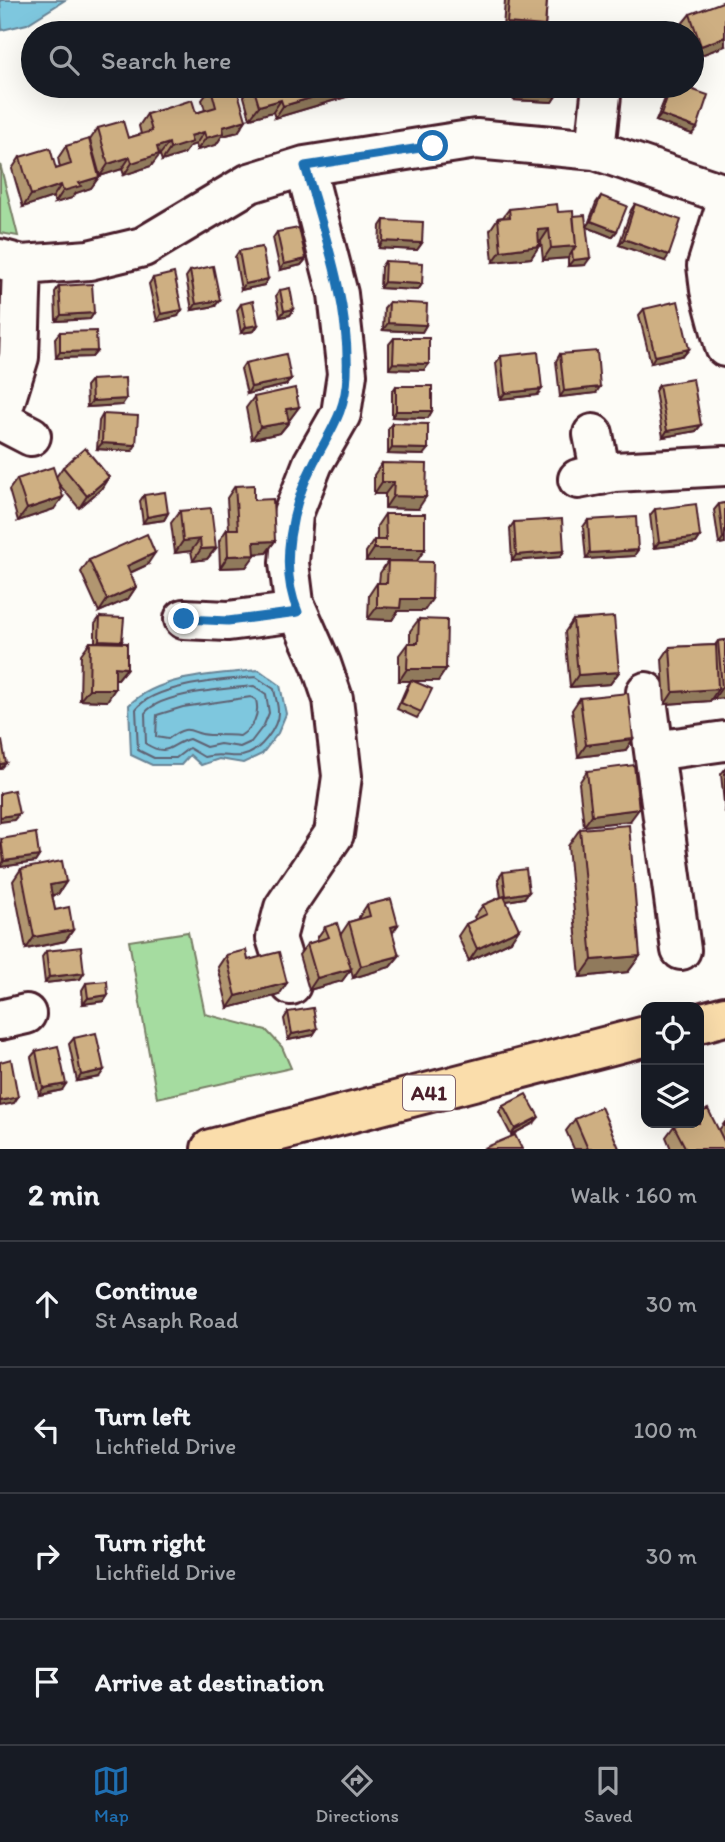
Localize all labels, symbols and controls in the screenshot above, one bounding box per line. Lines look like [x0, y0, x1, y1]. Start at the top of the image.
search box [21, 21, 704, 98]
icon: search [45, 41, 83, 79]
text: Search here [101, 44, 231, 76]
route start [417, 130, 448, 161]
route end [168, 603, 199, 634]
map controls [641, 1002, 704, 1128]
button: locate [641, 1002, 704, 1065]
button: layers [641, 1065, 704, 1128]
road number: A41 [403, 1076, 455, 1110]
text: 2 min [28, 1176, 99, 1213]
text: Walk · 160 m [571, 1181, 697, 1209]
text: Continue [95, 1274, 198, 1306]
icon: ahead [28, 1285, 66, 1323]
text: 30 m [646, 1290, 697, 1318]
text: St Asaph Road [95, 1306, 238, 1334]
text: Turn left [95, 1400, 191, 1432]
icon: left [28, 1411, 66, 1449]
text: 100 m [633, 1416, 697, 1444]
text: Lichfield Drive [95, 1432, 236, 1460]
text: Turn right [95, 1526, 206, 1558]
icon: right [28, 1537, 66, 1575]
text: 30 m [646, 1542, 697, 1570]
text: Lichfield Drive [95, 1558, 236, 1586]
icon: arrive [28, 1663, 66, 1701]
text: Arrive at destination [95, 1666, 324, 1698]
tab: Map [92, 1762, 130, 1827]
tab: Directions [315, 1762, 399, 1827]
tab: Saved [584, 1762, 632, 1827]

